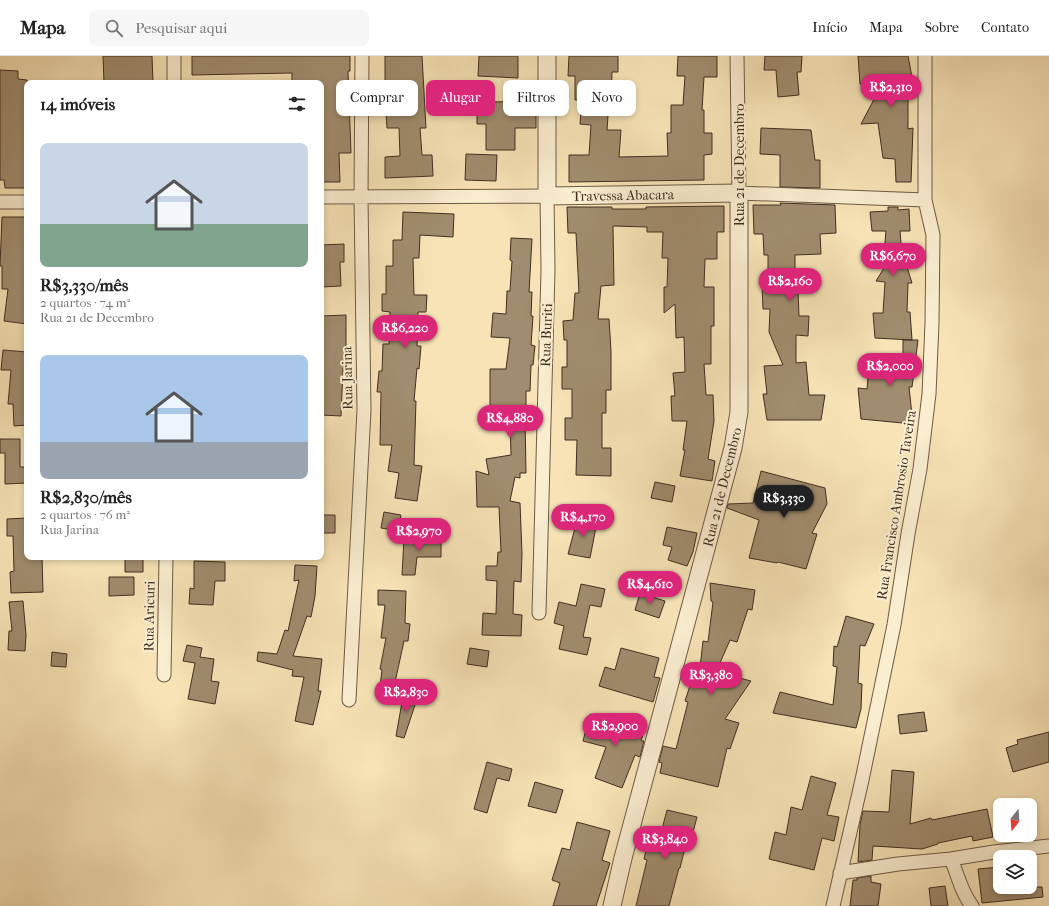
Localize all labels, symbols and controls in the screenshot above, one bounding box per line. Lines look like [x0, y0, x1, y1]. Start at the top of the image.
search box [89, 10, 369, 46]
text: Mapa [20, 17, 65, 39]
icon: search [103, 17, 125, 39]
text: Pesquisar aqui [135, 19, 227, 37]
text: Início [812, 19, 847, 36]
text: Mapa [869, 19, 903, 36]
text: Sobre [925, 19, 959, 36]
text: Contato [981, 19, 1029, 36]
pin: R$2,310 [854, 74, 928, 108]
text: R$2,310 [870, 79, 912, 94]
chip: Comprar [336, 80, 418, 116]
chip: Alugar [426, 80, 495, 116]
chip: Filtros [503, 80, 569, 116]
chip: Novo [577, 80, 636, 116]
icon: filters [286, 93, 308, 115]
text: 14 imóveis [40, 94, 115, 114]
street label: Rua 21 de Decembro [731, 104, 748, 226]
icon: home [138, 169, 210, 241]
street label: Travessa Abacara [572, 186, 675, 205]
pin: R$6,670 [856, 243, 930, 277]
text: R$6,670 [870, 248, 916, 263]
pin: R$2,160 [753, 268, 827, 302]
text: R$2,160 [768, 273, 812, 288]
text: R$3,330/mês [40, 275, 128, 295]
text: 2 quartos · 74 m² [40, 295, 130, 310]
street label: Rua Buriti [537, 303, 556, 367]
text: Rua 21 de Decembro [40, 310, 154, 325]
pin: R$6,220 [368, 315, 442, 349]
text: R$6,220 [382, 320, 428, 335]
street label: Rua Jarina [338, 346, 357, 410]
pin: R$2,000 [853, 353, 927, 387]
text: R$2,000 [866, 358, 914, 373]
icon: home [138, 381, 210, 453]
pin: R$4,880 [473, 405, 547, 439]
street label: Rua Francisco Ambrosio Taveira [873, 408, 920, 601]
text: R$4,880 [486, 410, 534, 425]
street label: Rua 21 de Decembro [699, 426, 746, 549]
pin: R$3,330 [747, 485, 821, 519]
text: R$2,830/mês [40, 487, 132, 507]
text: R$3,330 [763, 490, 805, 505]
pin: R$4,170 [546, 504, 620, 538]
text: 2 quartos · 76 m² [40, 507, 130, 522]
text: R$4,170 [560, 509, 606, 524]
pin: R$2,970 [382, 518, 456, 552]
text: Rua Jarina [40, 522, 99, 537]
text: R$2,970 [396, 523, 442, 538]
pin: R$4,610 [613, 571, 687, 605]
text: R$4,610 [627, 576, 673, 591]
street label: Rua Aricuri [140, 581, 159, 651]
pin: R$3,380 [674, 662, 748, 696]
text: R$3,380 [689, 667, 733, 682]
pin: R$2,830 [369, 679, 443, 713]
text: R$2,830 [384, 684, 429, 699]
pin: R$2,900 [578, 713, 652, 747]
text: R$2,900 [592, 718, 638, 733]
north arrow [993, 798, 1037, 842]
map controls [993, 798, 1037, 894]
pin: R$3,840 [628, 826, 702, 860]
text: R$3,840 [642, 831, 688, 846]
button: layers [993, 850, 1037, 894]

